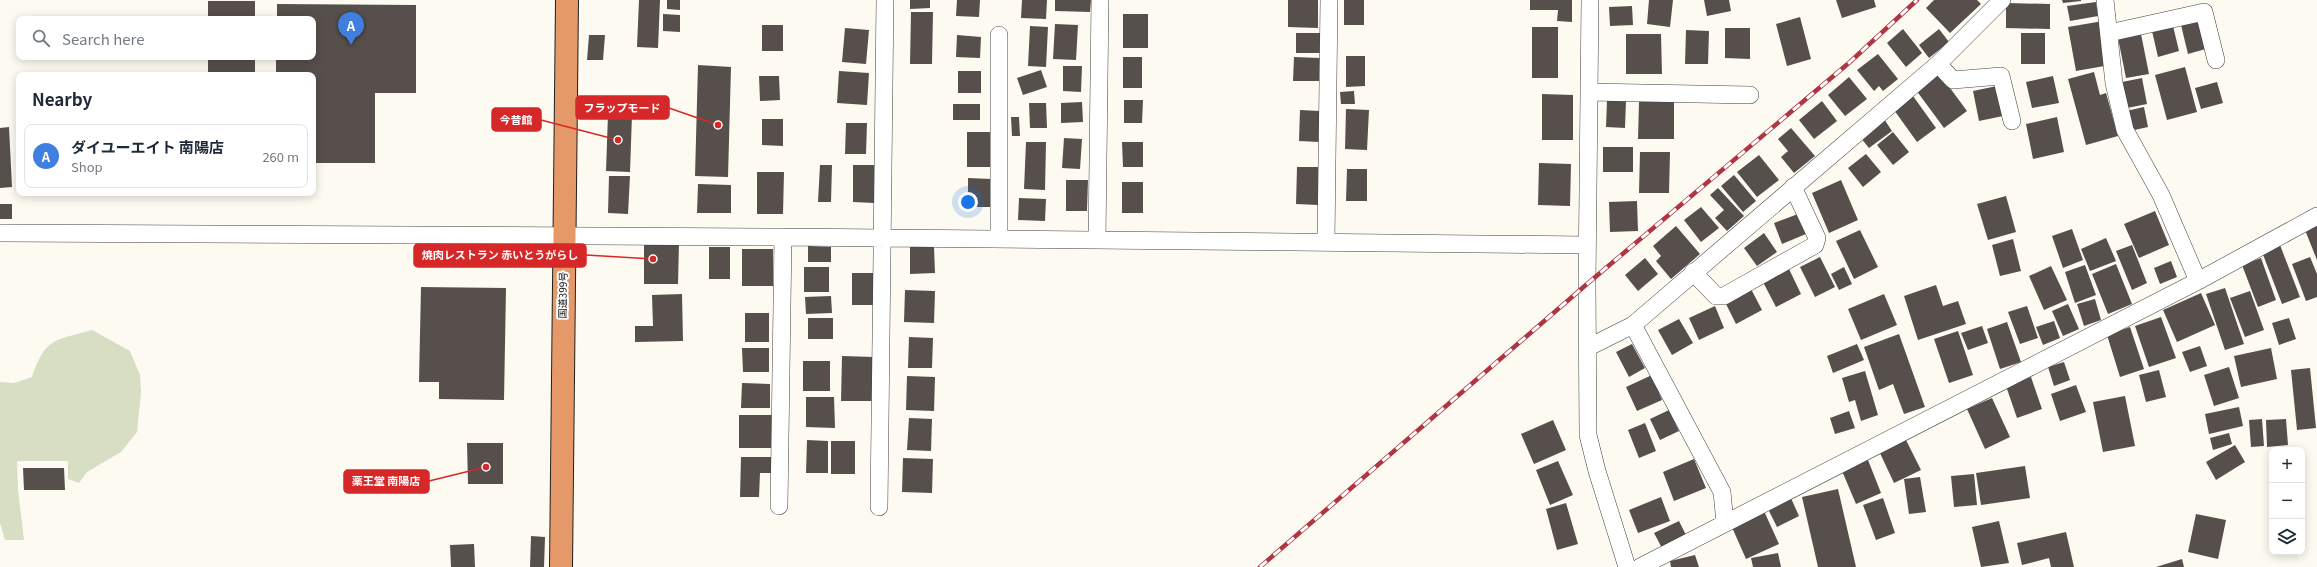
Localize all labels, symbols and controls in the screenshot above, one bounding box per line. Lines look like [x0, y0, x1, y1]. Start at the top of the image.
pin: A [338, 12, 364, 45]
search box [16, 16, 316, 60]
icon: search [30, 27, 52, 49]
text: Search here [62, 28, 144, 49]
text: Nearby [32, 86, 92, 111]
callout: フラップモード [576, 96, 669, 119]
text: フラップモード [584, 99, 661, 115]
callout: 今昔館 [492, 108, 541, 131]
text: 今昔館 [500, 111, 533, 127]
text: ダイユーエイト 南陽店 [71, 136, 224, 157]
text: A [42, 147, 50, 166]
text: 260 m [262, 147, 299, 166]
text: Shop [71, 157, 103, 176]
your location [958, 192, 978, 212]
callout: 焼肉レストラン 赤いとうがらし [414, 244, 586, 267]
text: 焼肉レストラン 赤いとうがらし [422, 246, 578, 262]
street label: 国道399号 [554, 272, 570, 318]
map controls [2269, 447, 2305, 555]
button: + [2269, 447, 2305, 483]
callout: 薬王堂 南陽店 [344, 470, 429, 493]
text: 薬王堂 南陽店 [352, 472, 420, 488]
button: − [2269, 483, 2305, 519]
button: layers [2269, 519, 2305, 555]

